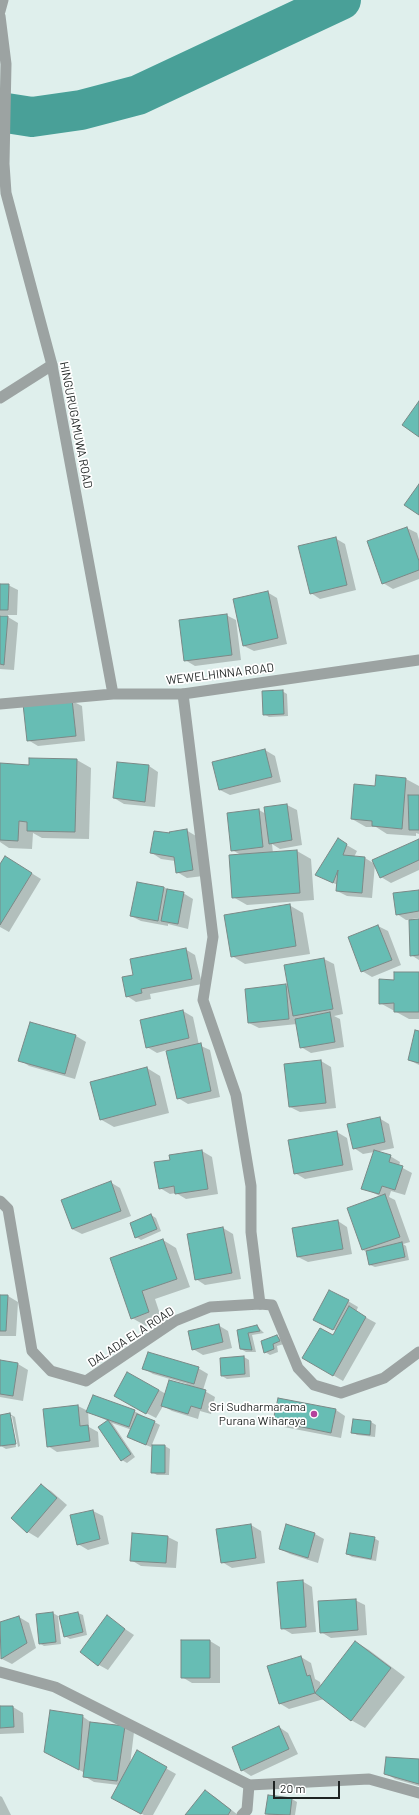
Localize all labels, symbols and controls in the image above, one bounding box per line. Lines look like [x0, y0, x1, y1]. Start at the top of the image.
street label: HINGURUGAMUWA ROAD [57, 360, 95, 490]
street label: WEWELHINNA ROAD [165, 660, 275, 688]
street label: DALADA ELA ROAD [85, 1304, 177, 1370]
place label: Sri Sudharmarama Purana Wiharaya [210, 1400, 306, 1428]
marker: Sri Sudharmarama Purana Wiharaya [309, 1409, 319, 1419]
scale bar [275, 1773, 342, 1799]
text: 20 m [280, 1781, 306, 1795]

